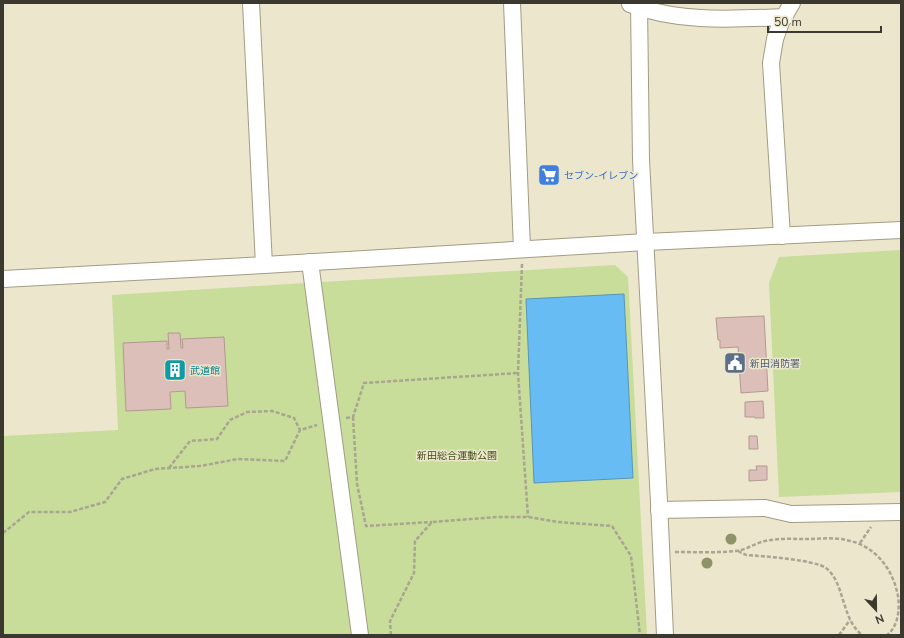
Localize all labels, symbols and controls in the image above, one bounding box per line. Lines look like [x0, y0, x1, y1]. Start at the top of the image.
scale bar [768, 8, 881, 34]
text: 50 m [774, 14, 802, 30]
supermarket icon: セブン-イレブン [536, 162, 562, 188]
place label: セブン-イレブン [564, 169, 638, 183]
public building icon: 新田消防署 [722, 350, 748, 376]
building icon: 武道館 [162, 357, 188, 383]
place label: 新田消防署 [750, 357, 800, 371]
place label: 武道館 [190, 364, 220, 378]
park label: 新田総合運動公園 [417, 449, 497, 463]
north arrow [856, 590, 896, 630]
text: N [873, 610, 886, 627]

